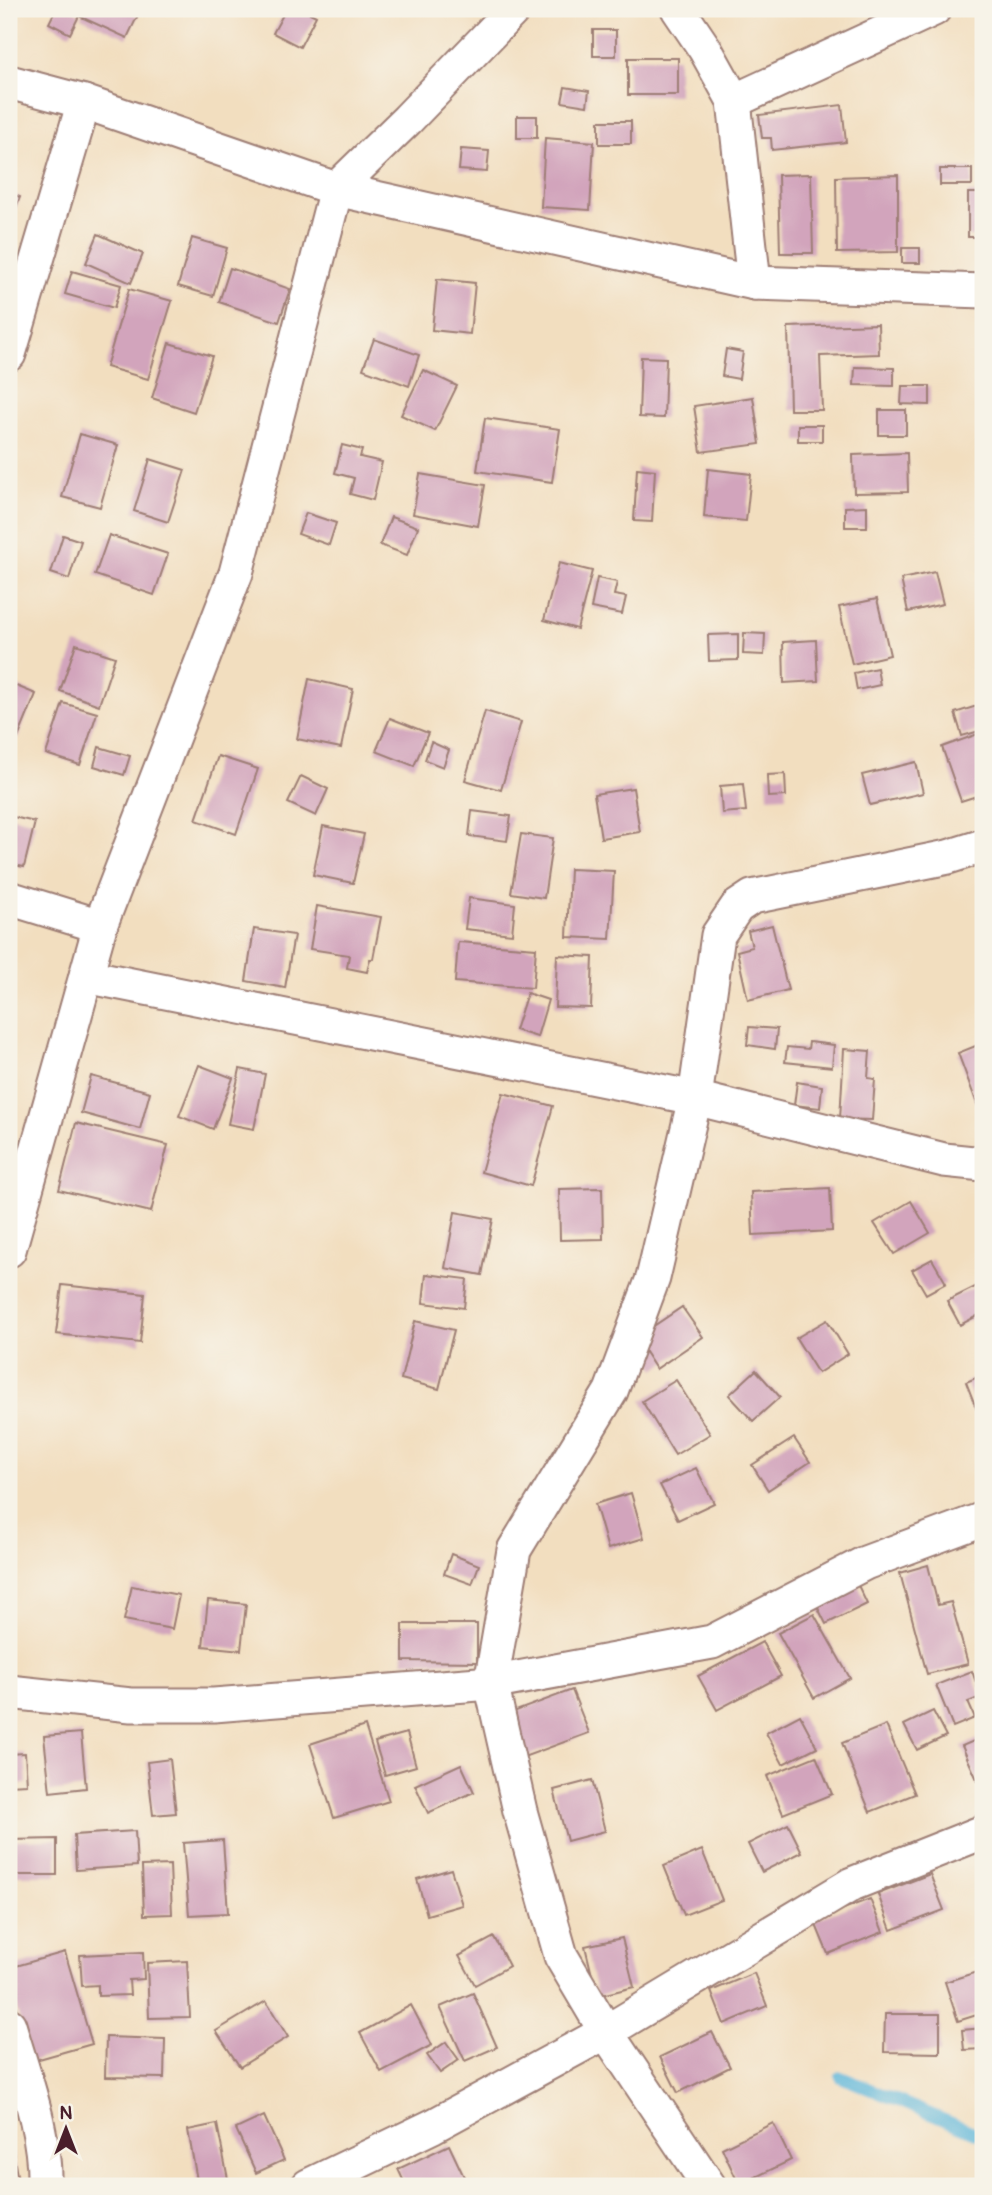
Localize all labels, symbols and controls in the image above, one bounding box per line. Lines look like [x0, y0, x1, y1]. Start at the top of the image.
north arrow [32, 2094, 102, 2164]
text: N [60, 2101, 73, 2125]

